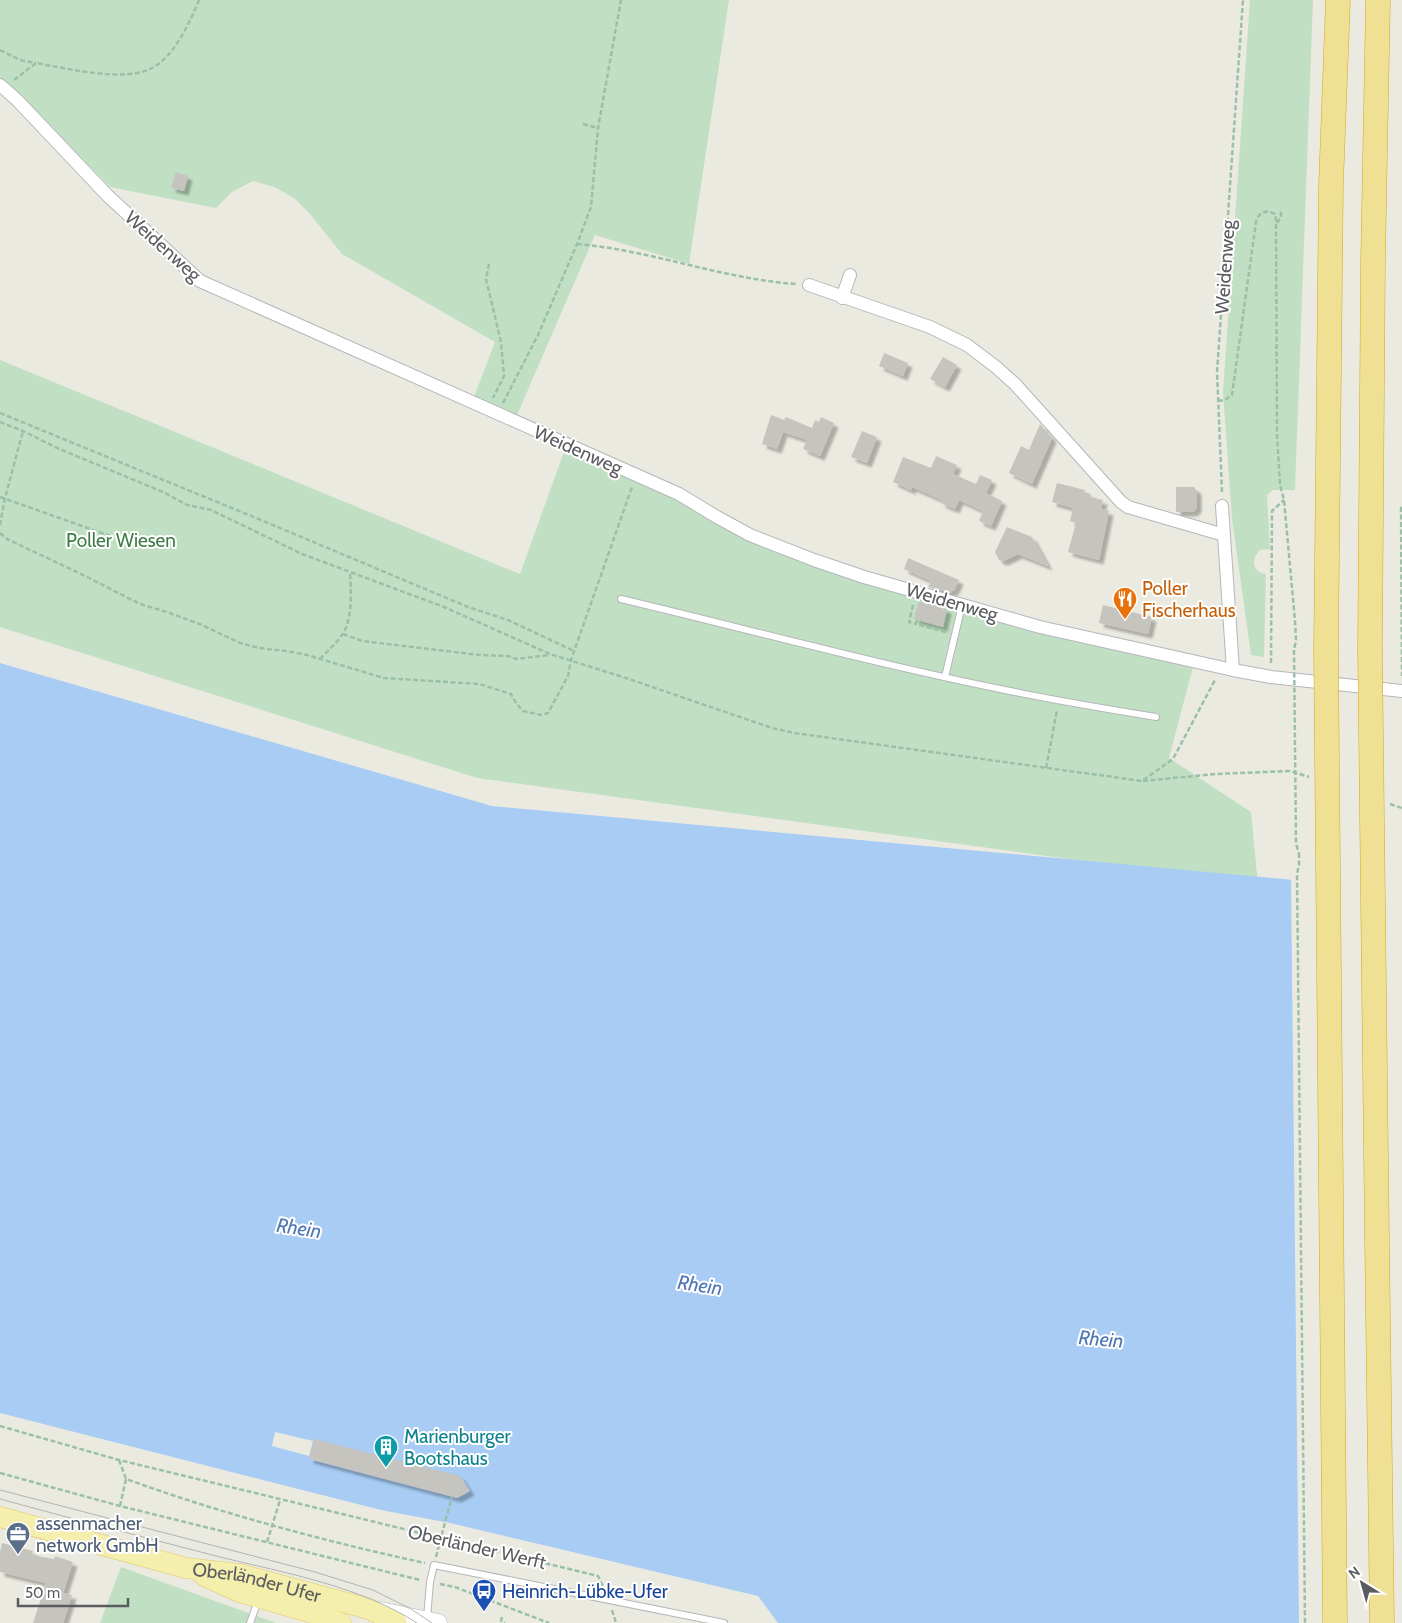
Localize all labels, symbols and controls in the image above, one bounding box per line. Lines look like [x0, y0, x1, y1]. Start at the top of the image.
street label: Weidenweg [120, 206, 206, 287]
street label: Weidenweg [1210, 218, 1240, 315]
street label: Weidenweg [530, 420, 626, 480]
park label: Poller Wiesen [66, 529, 176, 552]
place label: Poller Fischerhaus [1142, 577, 1236, 622]
street label: Weidenweg [903, 578, 1001, 626]
restaurant icon: Poller Fischerhaus [1112, 586, 1138, 620]
water label: Rhein [275, 1213, 323, 1243]
water label: Rhein [676, 1270, 724, 1300]
water label: Rhein [1078, 1325, 1124, 1353]
place label: Marienburger Bootshaus [404, 1425, 510, 1470]
building icon: Marienburger Bootshaus [373, 1434, 399, 1468]
place label: assenmacher network GmbH [36, 1512, 159, 1557]
street label: Oberländer Werft [406, 1520, 549, 1574]
office icon: assenmacher network GmbH [5, 1521, 31, 1555]
street label: Oberländer Ufer [191, 1557, 323, 1607]
north arrow [1337, 1558, 1387, 1608]
text: N [1345, 1562, 1364, 1583]
scale bar [18, 1576, 128, 1608]
bus stop icon: Heinrich-Lübke-Ufer [471, 1578, 497, 1612]
place label: Heinrich-Lübke-Ufer [502, 1580, 668, 1603]
text: 50 m [25, 1584, 60, 1602]

